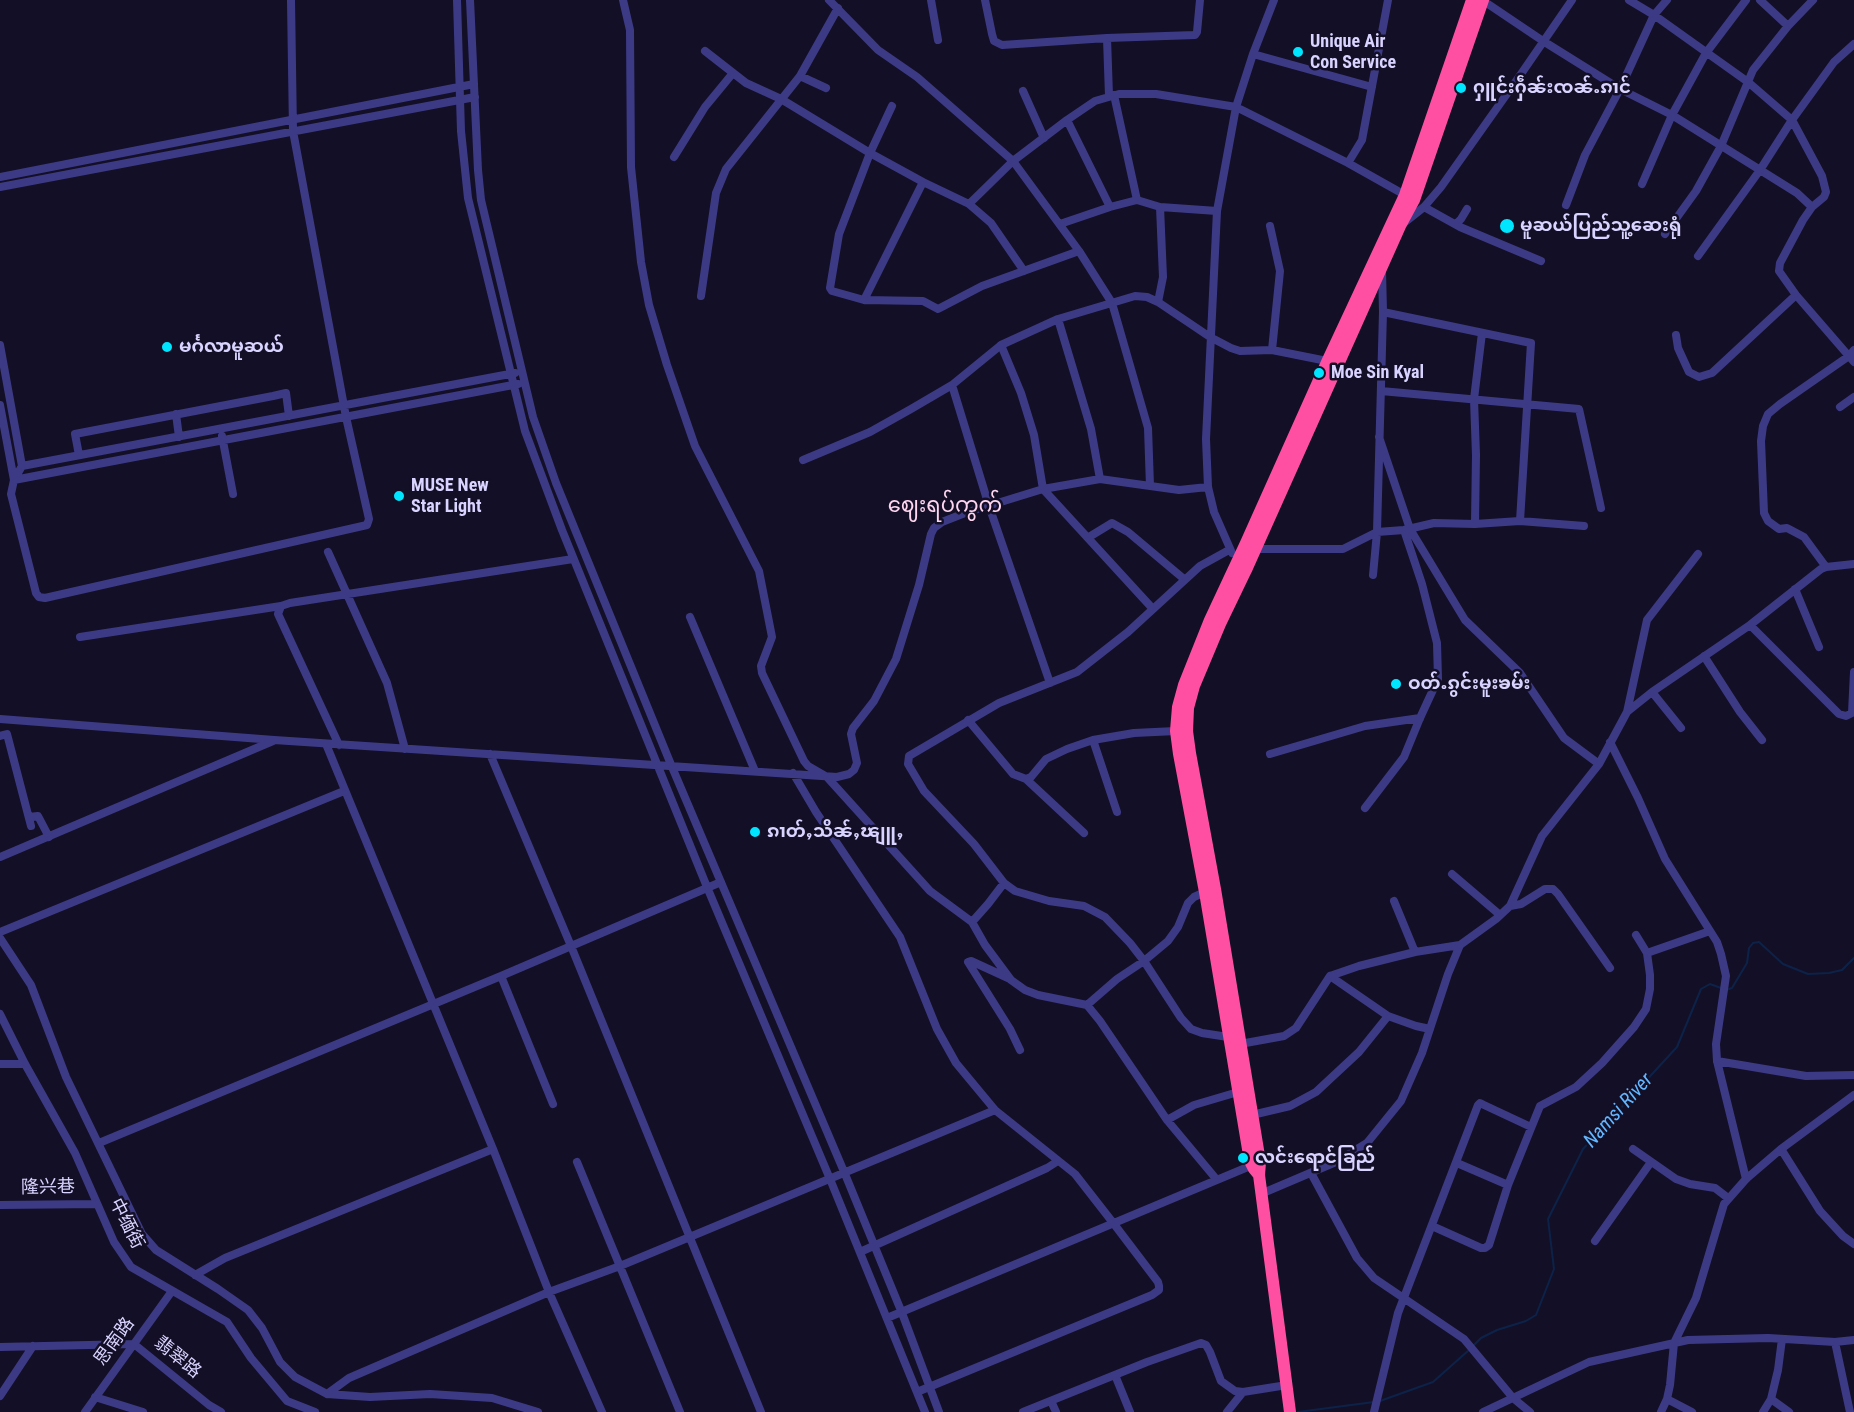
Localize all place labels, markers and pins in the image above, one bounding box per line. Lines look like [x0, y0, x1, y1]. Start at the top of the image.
place label: Unique Air Con Service [1310, 31, 1396, 74]
marker: Unique Air Con Service [1291, 45, 1305, 59]
place label: ႁူင်းႁဵၼ်းၸၼ်ႉၵၢင် [1473, 77, 1631, 99]
marker: ႁူင်းႁဵၼ်းၸၼ်ႉၵၢင် [1454, 81, 1468, 95]
place label: မူဆယ်ပြည်သူ့ဆေးရုံ [1520, 215, 1682, 237]
marker: မူဆယ်ပြည်သူ့ဆေးရုံ [1498, 217, 1516, 235]
place label: မင်္ဂလာမူဆယ် [179, 336, 284, 358]
marker: မင်္ဂလာမူဆယ် [160, 340, 174, 354]
place label: Moe Sin Kyal [1331, 362, 1424, 384]
marker: Moe Sin Kyal [1312, 366, 1326, 380]
place label: MUSE New Star Light [411, 475, 489, 518]
marker: MUSE New Star Light [392, 489, 406, 503]
place label: ဝတ်ႉၵွင်းမူးၶမ်း [1408, 673, 1530, 695]
marker: ဝတ်ႉၵွင်းမူးၶမ်း [1389, 677, 1403, 691]
place label: ၵၢတ်ႇသိၼ်ႇၽျူႇ [767, 821, 904, 843]
marker: ၵၢတ်ႇသိၼ်ႇၽျူႇ [748, 825, 762, 839]
place label: လင်းရောင်ခြည် [1255, 1147, 1375, 1169]
marker: လင်းရောင်ခြည် [1236, 1151, 1250, 1165]

